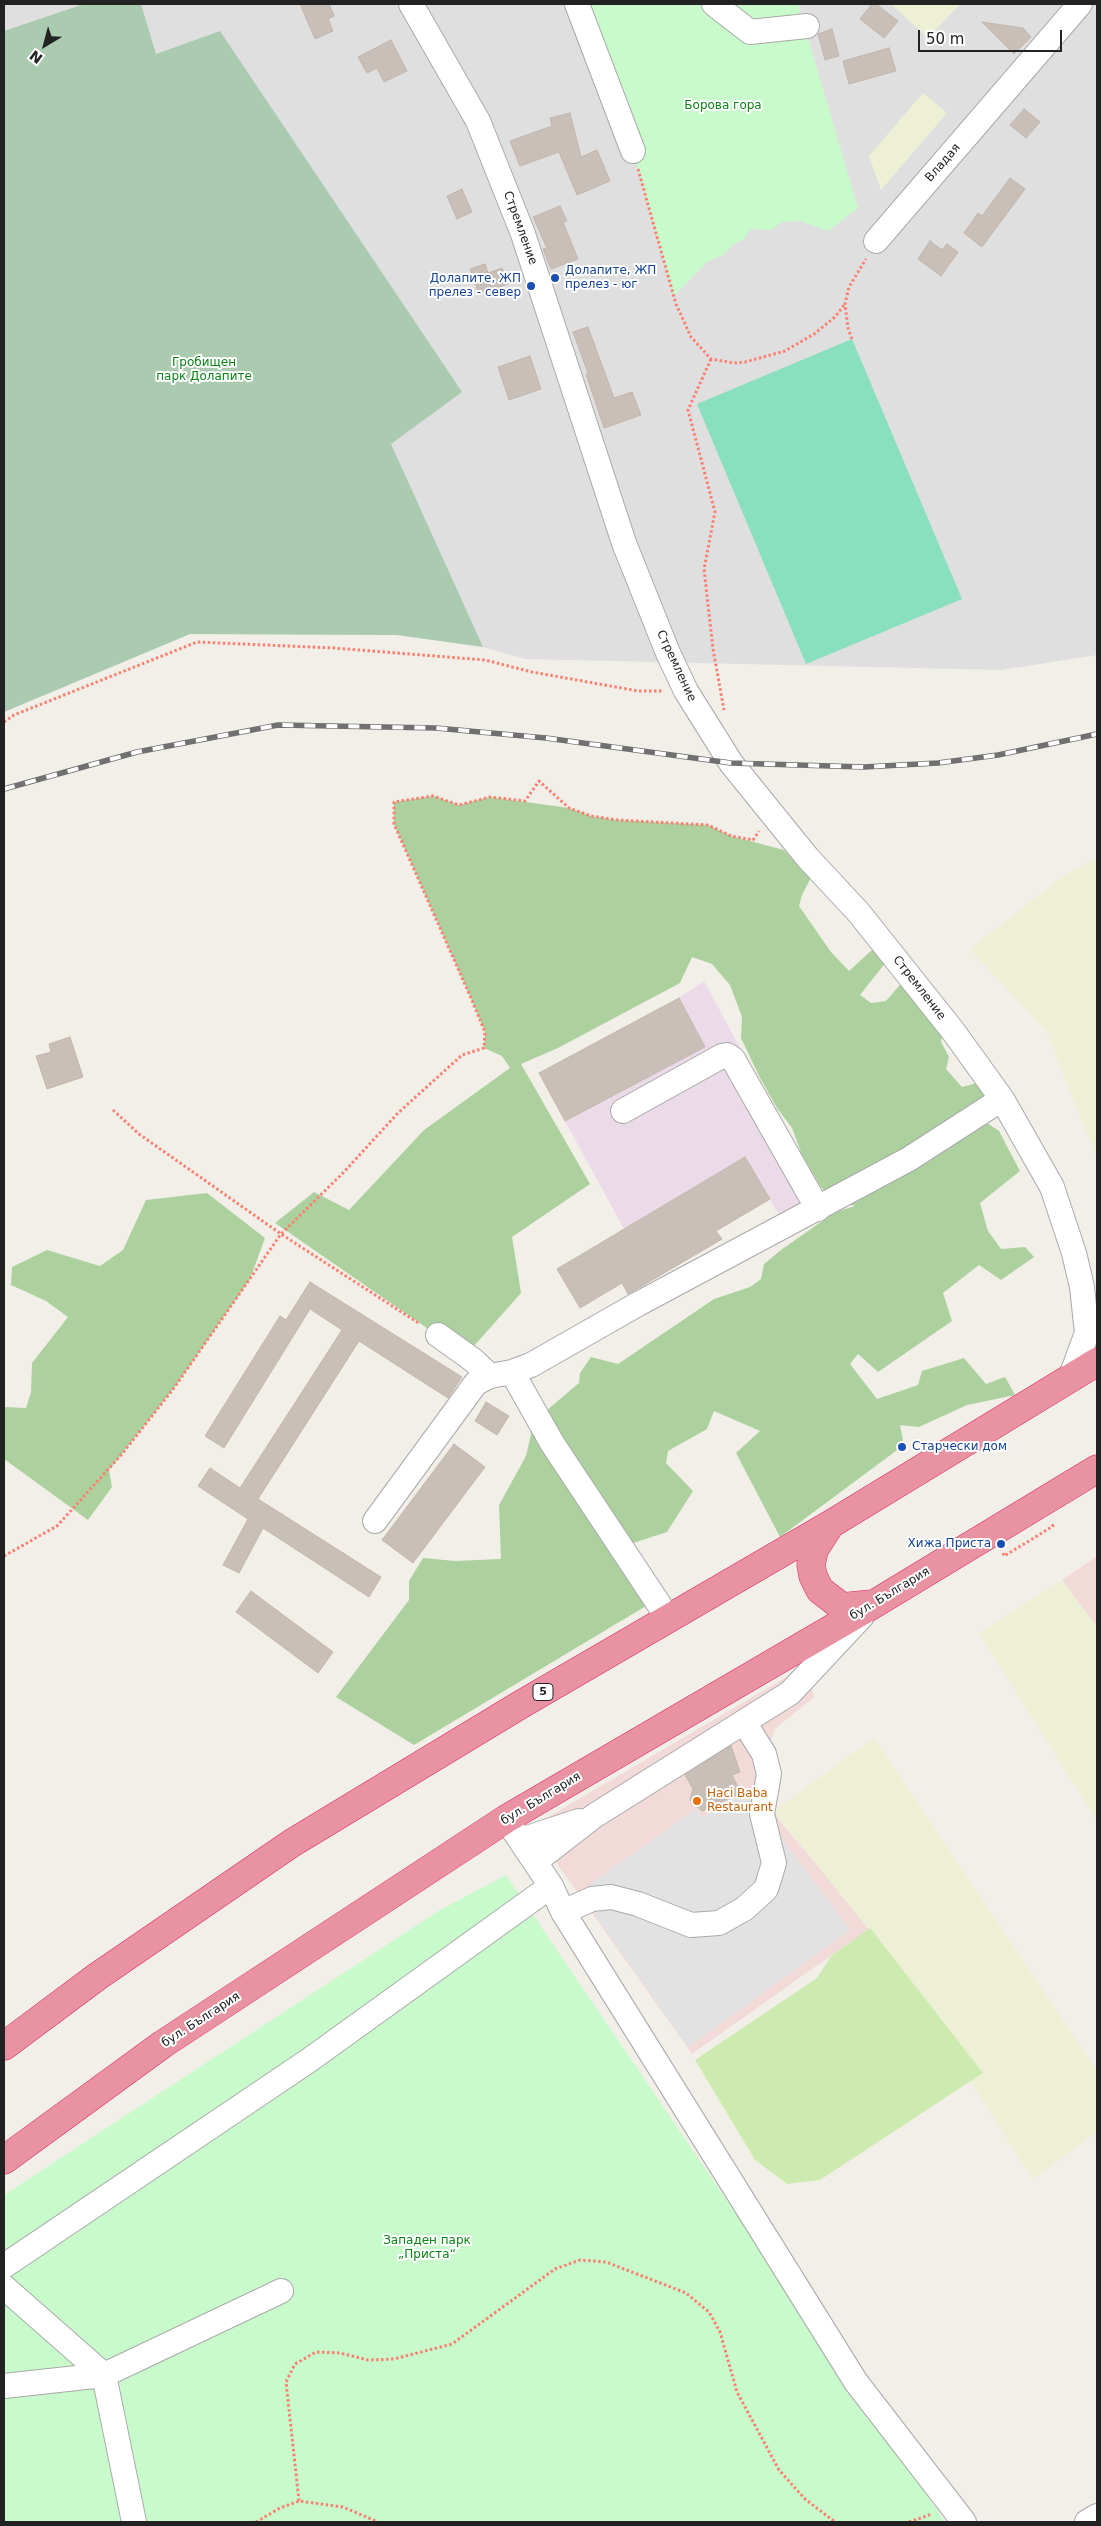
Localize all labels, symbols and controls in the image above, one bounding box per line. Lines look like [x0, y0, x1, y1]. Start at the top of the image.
north arrow [20, 20, 70, 70]
scale bar [921, 20, 1065, 52]
text: 50 m [926, 30, 964, 48]
text: N [26, 47, 45, 67]
park label: Борова гора [684, 99, 762, 113]
street label: Владая [922, 141, 964, 185]
street label: Стремление [500, 189, 540, 267]
place label: Долапите, ЖП прелез - юг [565, 264, 656, 292]
place label: Долапите, ЖП прелез - север [429, 272, 521, 300]
marker: Долапите, ЖП прелез - юг [549, 272, 561, 284]
marker: Долапите, ЖП прелез - север [525, 280, 537, 292]
park label: Гробищен парк Долапите [156, 356, 252, 384]
street label: Стремление [653, 628, 699, 704]
street label: Стремление [889, 953, 949, 1023]
place label: Старчески дом [912, 1440, 1007, 1454]
marker: Старчески дом [896, 1441, 908, 1453]
place label: Хижа Приста [908, 1537, 991, 1551]
marker: Хижа Приста [995, 1538, 1007, 1550]
street label: бул. България [848, 1565, 932, 1623]
road number: 5 [533, 1684, 553, 1700]
street label: бул. България [499, 1770, 583, 1828]
place label: Haci Baba Restaurant [707, 1787, 773, 1815]
marker: Haci Baba Restaurant [691, 1795, 703, 1807]
street label: бул. България [159, 1989, 243, 2051]
park label: Западен парк „Приста“ [383, 2234, 471, 2262]

